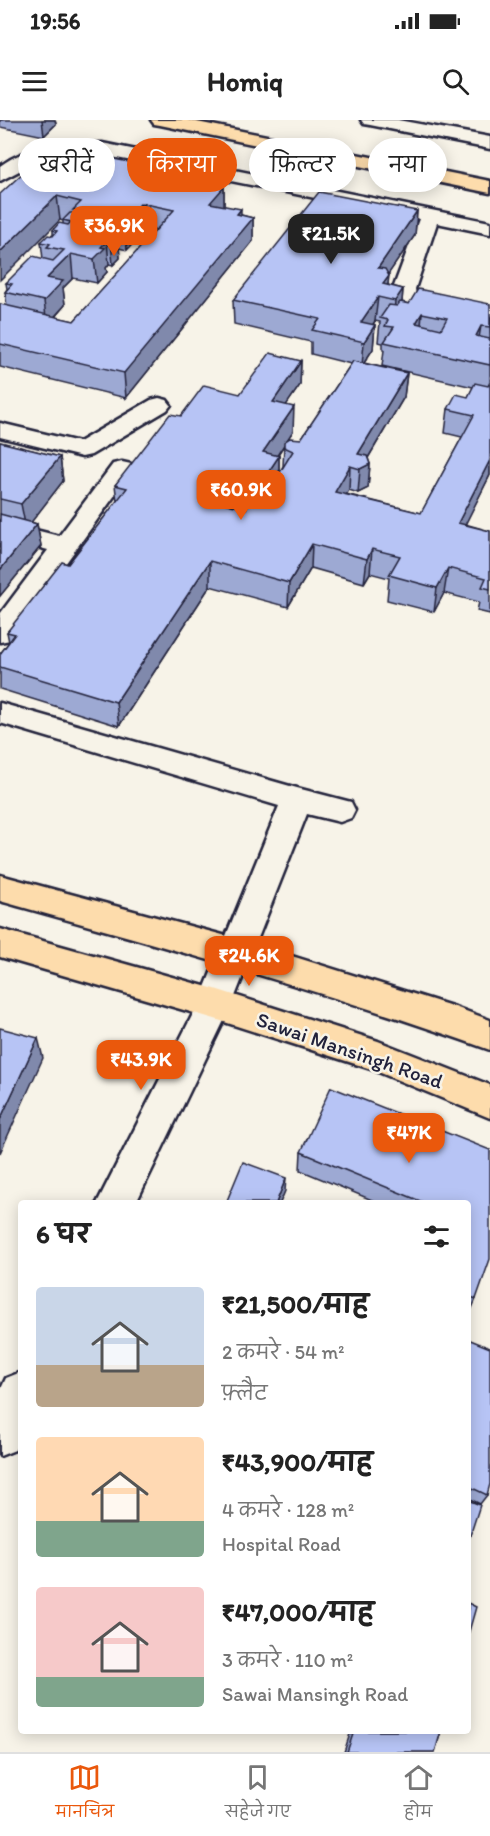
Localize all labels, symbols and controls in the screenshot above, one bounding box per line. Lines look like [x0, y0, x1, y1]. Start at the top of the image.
text: 19:56 [30, 8, 80, 35]
icon: menu [18, 65, 51, 98]
text: Homiq [207, 65, 283, 98]
icon: search [439, 65, 472, 98]
chip: खरीदें [18, 138, 115, 192]
chip: किराया [127, 138, 237, 192]
chip: फ़िल्टर [249, 138, 356, 192]
chip: नया [368, 138, 447, 192]
pin: ₹36.9K [65, 206, 163, 257]
text: ₹36.9K [84, 213, 144, 237]
pin: ₹21.5K [282, 214, 380, 265]
text: ₹21.5K [302, 221, 360, 245]
pin: ₹60.9K [192, 470, 290, 521]
text: ₹60.9K [211, 477, 271, 501]
pin: ₹24.6K [200, 936, 298, 987]
text: ₹24.6K [219, 943, 279, 967]
street label: Sawai Mansingh Road [253, 1006, 447, 1094]
pin: ₹43.9K [92, 1040, 190, 1091]
text: ₹43.9K [111, 1047, 171, 1071]
pin: ₹47K [373, 1113, 445, 1164]
text: ₹47K [387, 1120, 431, 1144]
text: 6 घर [36, 1218, 90, 1250]
icon: filters [420, 1220, 453, 1253]
text: ₹21,500/माह [222, 1288, 369, 1320]
icon: home [84, 1311, 156, 1383]
text: 2 कमरे · 54 m² [222, 1340, 345, 1364]
text: फ़्लैट [222, 1381, 268, 1405]
text: ₹43,900/माह [222, 1446, 373, 1478]
icon: home [84, 1461, 156, 1533]
text: 4 कमरे · 128 m² [222, 1498, 354, 1522]
text: Hospital Road [222, 1532, 341, 1556]
text: ₹47,000/माह [222, 1596, 374, 1628]
icon: home [84, 1611, 156, 1683]
text: 3 कमरे · 110 m² [222, 1648, 353, 1672]
text: Sawai Mansingh Road [222, 1682, 408, 1706]
tab: मानचित्र [55, 1761, 114, 1829]
tab: सहेजे गए [225, 1761, 291, 1829]
tab: होम [402, 1761, 435, 1829]

